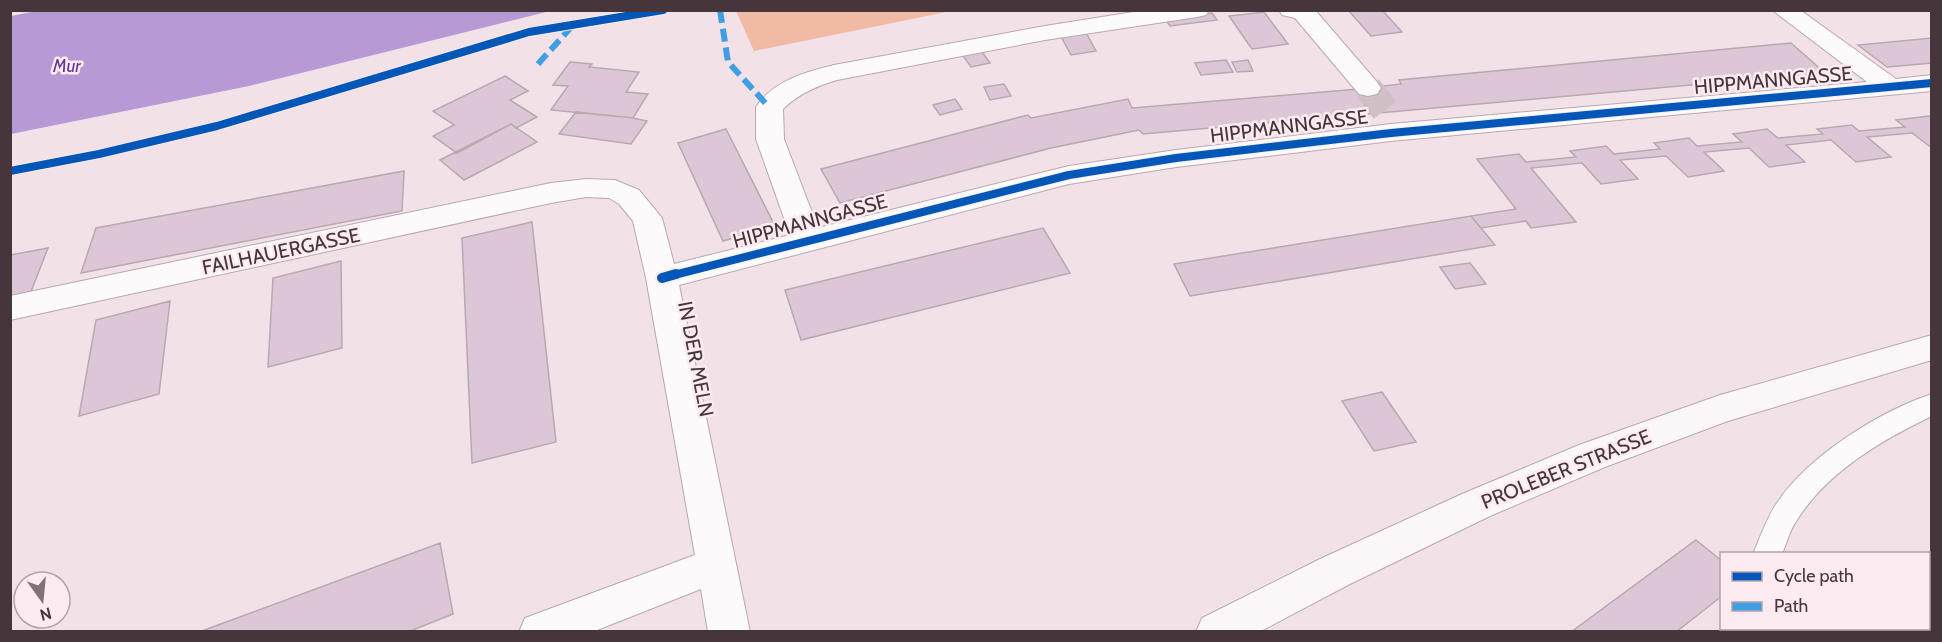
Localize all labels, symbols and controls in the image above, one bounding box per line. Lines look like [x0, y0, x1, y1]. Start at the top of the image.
water label: Mur [52, 55, 82, 77]
street label: HIPPMANNGASSE [1693, 61, 1853, 99]
street label: HIPPMANNGASSE [1209, 104, 1369, 148]
street label: HIPPMANNGASSE [730, 189, 890, 253]
street label: FAILHAUERGASSE [200, 223, 362, 279]
street label: IN DER MELN [673, 299, 719, 419]
street label: PROLEBER STRASSE [1478, 424, 1654, 514]
legend [1720, 552, 1930, 630]
text: Cycle path [1774, 565, 1854, 587]
north arrow [12, 570, 72, 630]
text: Path [1774, 595, 1808, 617]
text: N [38, 603, 54, 625]

